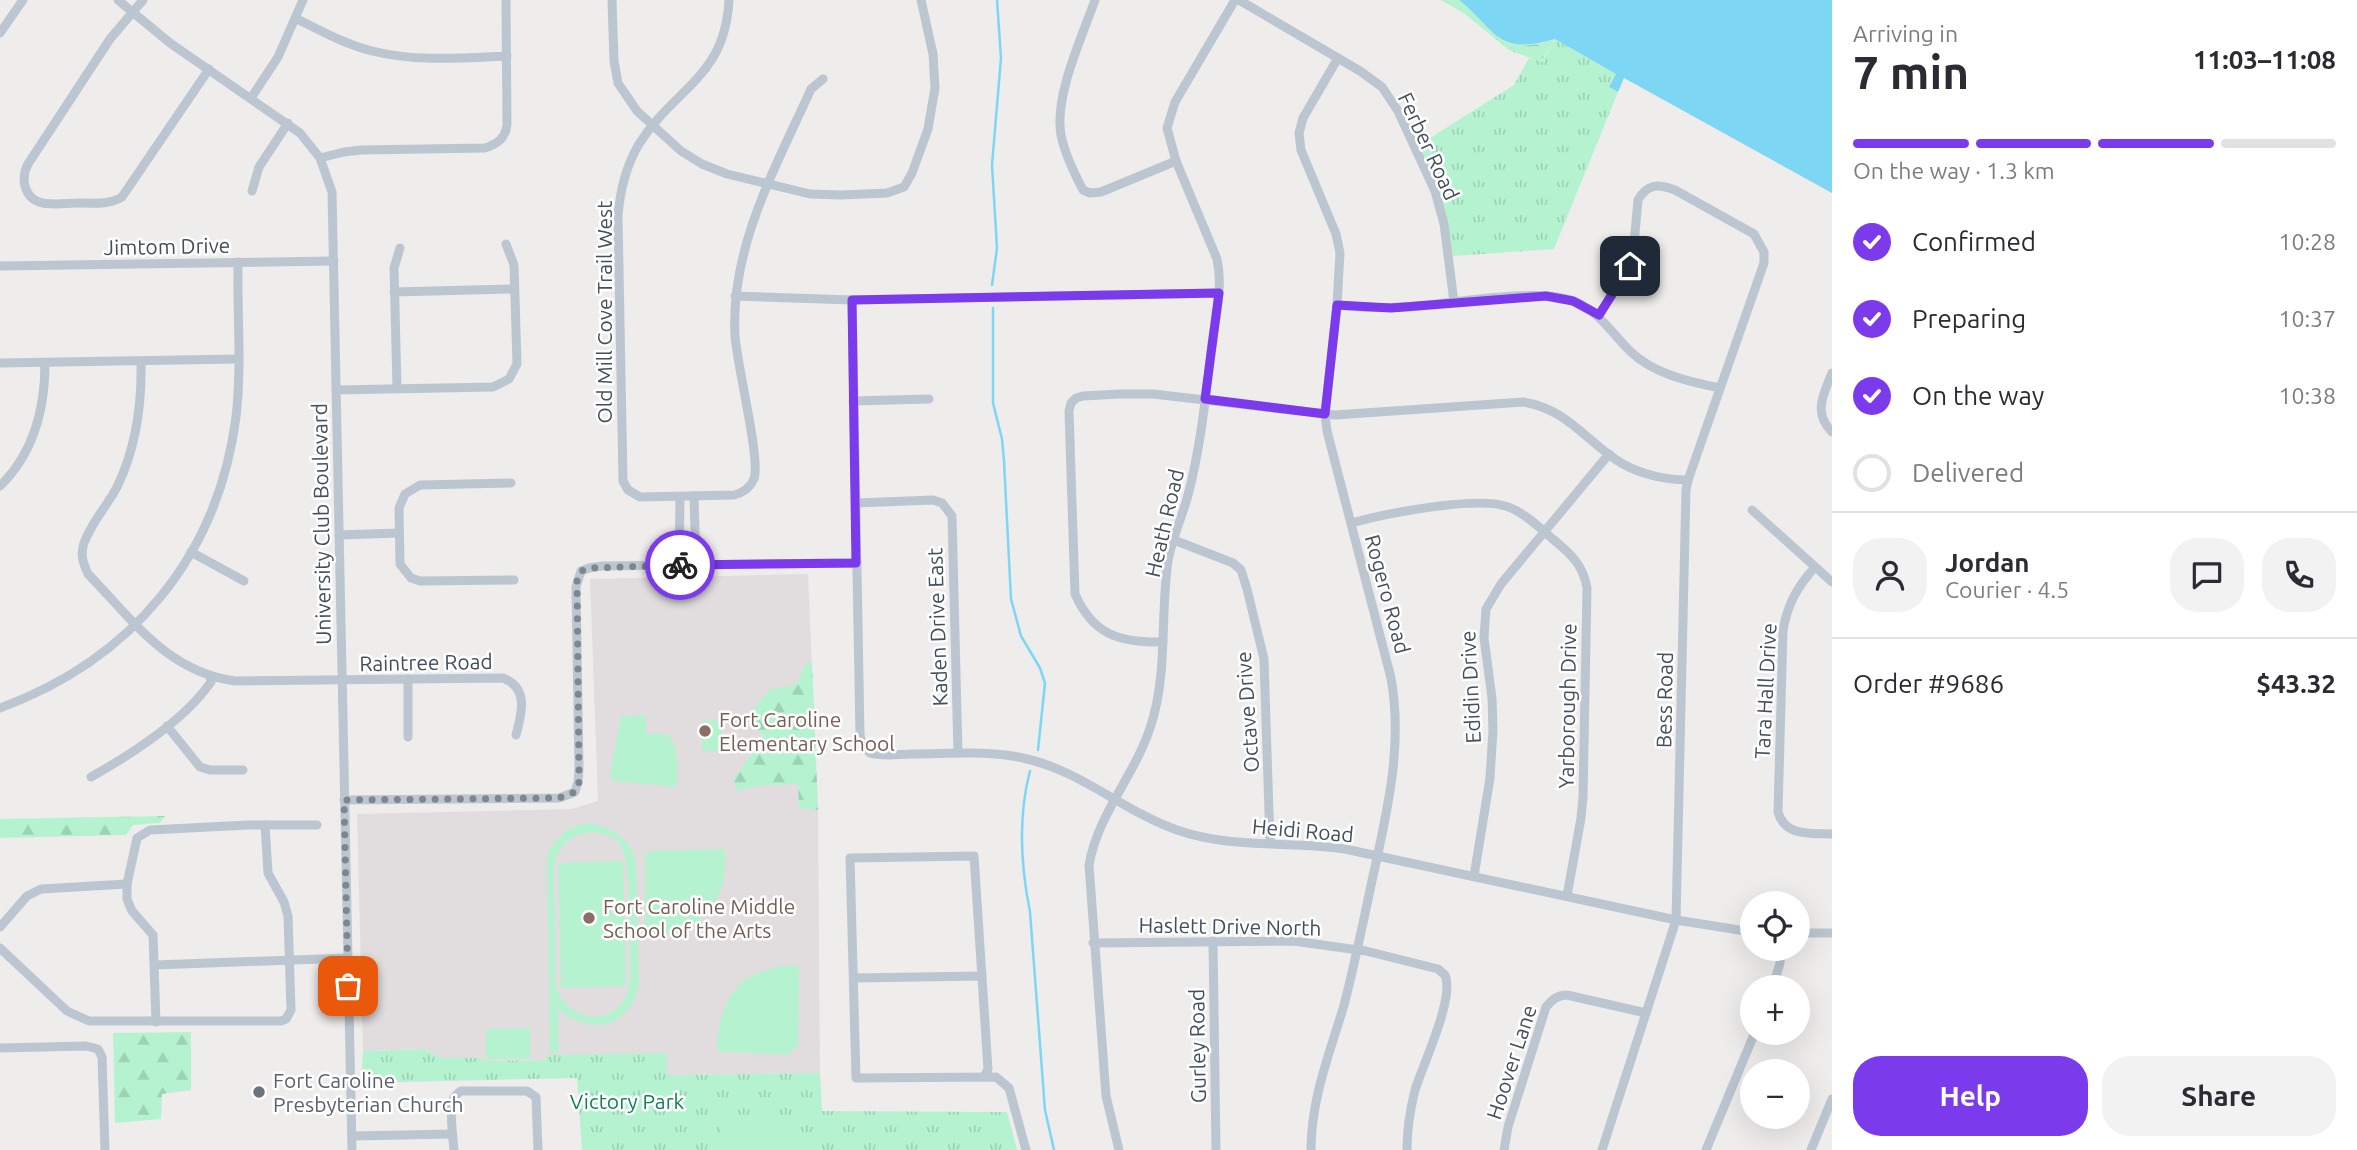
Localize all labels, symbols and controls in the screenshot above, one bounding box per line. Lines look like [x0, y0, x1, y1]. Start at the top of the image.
text: Arriving in [1853, 21, 1958, 46]
text: 11:03–11:08 [2193, 45, 2336, 74]
text: 7 min [1853, 46, 1969, 98]
street label: Ferber Road [1394, 89, 1464, 203]
text: On the way · 1.3 km [1853, 158, 2055, 183]
street label: Old Mill Cove Trail West [592, 201, 616, 423]
icon: check [1853, 223, 1891, 261]
text: Confirmed [1912, 227, 2036, 256]
text: 10:28 [2278, 229, 2336, 254]
street label: Jimtom Drive [103, 233, 231, 259]
pin [1600, 236, 1660, 296]
icon: home [1611, 247, 1649, 285]
icon: check [1853, 300, 1891, 338]
text: Preparing [1912, 304, 2026, 333]
text: 10:37 [2278, 306, 2336, 331]
icon: check [1853, 377, 1891, 415]
text: On the way [1912, 381, 2044, 410]
text: 10:38 [2278, 383, 2336, 408]
street label: University Club Boulevard [307, 403, 335, 645]
text: Delivered [1912, 458, 2024, 487]
street label: Heath Road [1140, 466, 1188, 580]
courier [645, 530, 715, 600]
street label: Rogero Road [1361, 532, 1415, 656]
button: person [1853, 538, 1927, 612]
button: chat [2170, 538, 2244, 612]
button: phone [2262, 538, 2336, 612]
icon: bike [661, 546, 699, 584]
street label: Kaden Drive East [922, 547, 952, 707]
text: Jordan [1945, 548, 2030, 577]
text: Courier · 4.5 [1945, 577, 2069, 602]
street label: Tara Hall Drive [1749, 622, 1781, 760]
street label: Yarborough Drive [1554, 623, 1580, 789]
street label: Edidin Drive [1455, 630, 1485, 744]
street label: Raintree Road [359, 649, 493, 675]
street label: Octave Drive [1231, 651, 1263, 773]
street label: Bess Road [1651, 652, 1677, 748]
text: Order #9686 [1853, 669, 2004, 698]
text: $43.32 [2256, 669, 2336, 698]
place label: Fort Caroline Elementary School [719, 707, 895, 755]
marker: Fort Caroline Elementary School [697, 723, 713, 739]
street label: Heidi Road [1251, 814, 1355, 846]
map controls [1740, 891, 1810, 1129]
button: locate [1740, 891, 1810, 961]
place label: Fort Caroline Middle School of the Arts [603, 894, 795, 942]
marker: Fort Caroline Middle School of the Arts [581, 910, 597, 926]
street label: Haslett Drive North [1138, 912, 1322, 940]
pin [318, 956, 378, 1016]
icon: bag [329, 967, 367, 1005]
button: + [1740, 975, 1810, 1045]
street label: Gurley Road [1184, 989, 1210, 1103]
street label: Hoover Lane [1481, 1002, 1541, 1122]
button: Help [1853, 1056, 2088, 1136]
button: Share [2102, 1056, 2336, 1136]
button: − [1740, 1059, 1810, 1129]
place label: Fort Caroline Presbyterian Church [273, 1068, 464, 1116]
marker: Fort Caroline Presbyterian Church [251, 1084, 267, 1100]
park label: Victory Park [570, 1089, 685, 1113]

